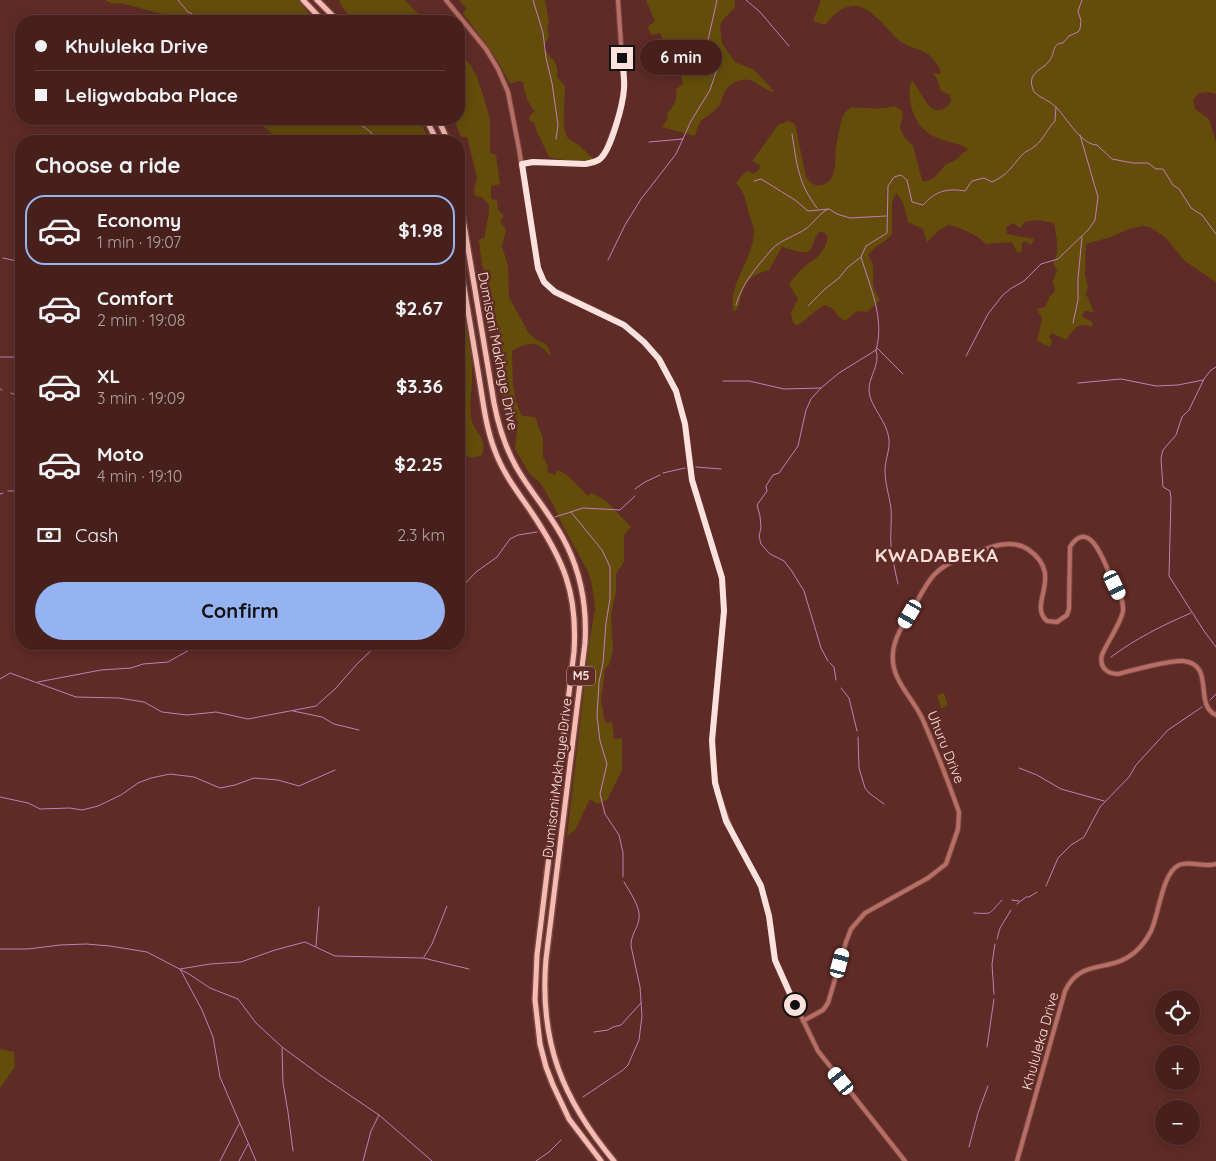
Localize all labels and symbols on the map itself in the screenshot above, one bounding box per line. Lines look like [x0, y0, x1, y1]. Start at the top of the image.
callout: 6 min [640, 40, 722, 76]
route end [611, 47, 633, 69]
street label: Dumisani Makhaye Drive [474, 270, 522, 432]
district label: KWADABEKA [875, 543, 999, 567]
car [1101, 568, 1128, 602]
car [896, 597, 923, 631]
road number: M5 [567, 666, 595, 686]
street label: Dumisani Makhaye Drive [538, 697, 576, 859]
street label: Uhuru Drive [923, 708, 969, 786]
car [828, 947, 851, 979]
street label: Khululeka Drive [1017, 990, 1063, 1092]
route start [784, 994, 806, 1016]
car [825, 1065, 856, 1097]

